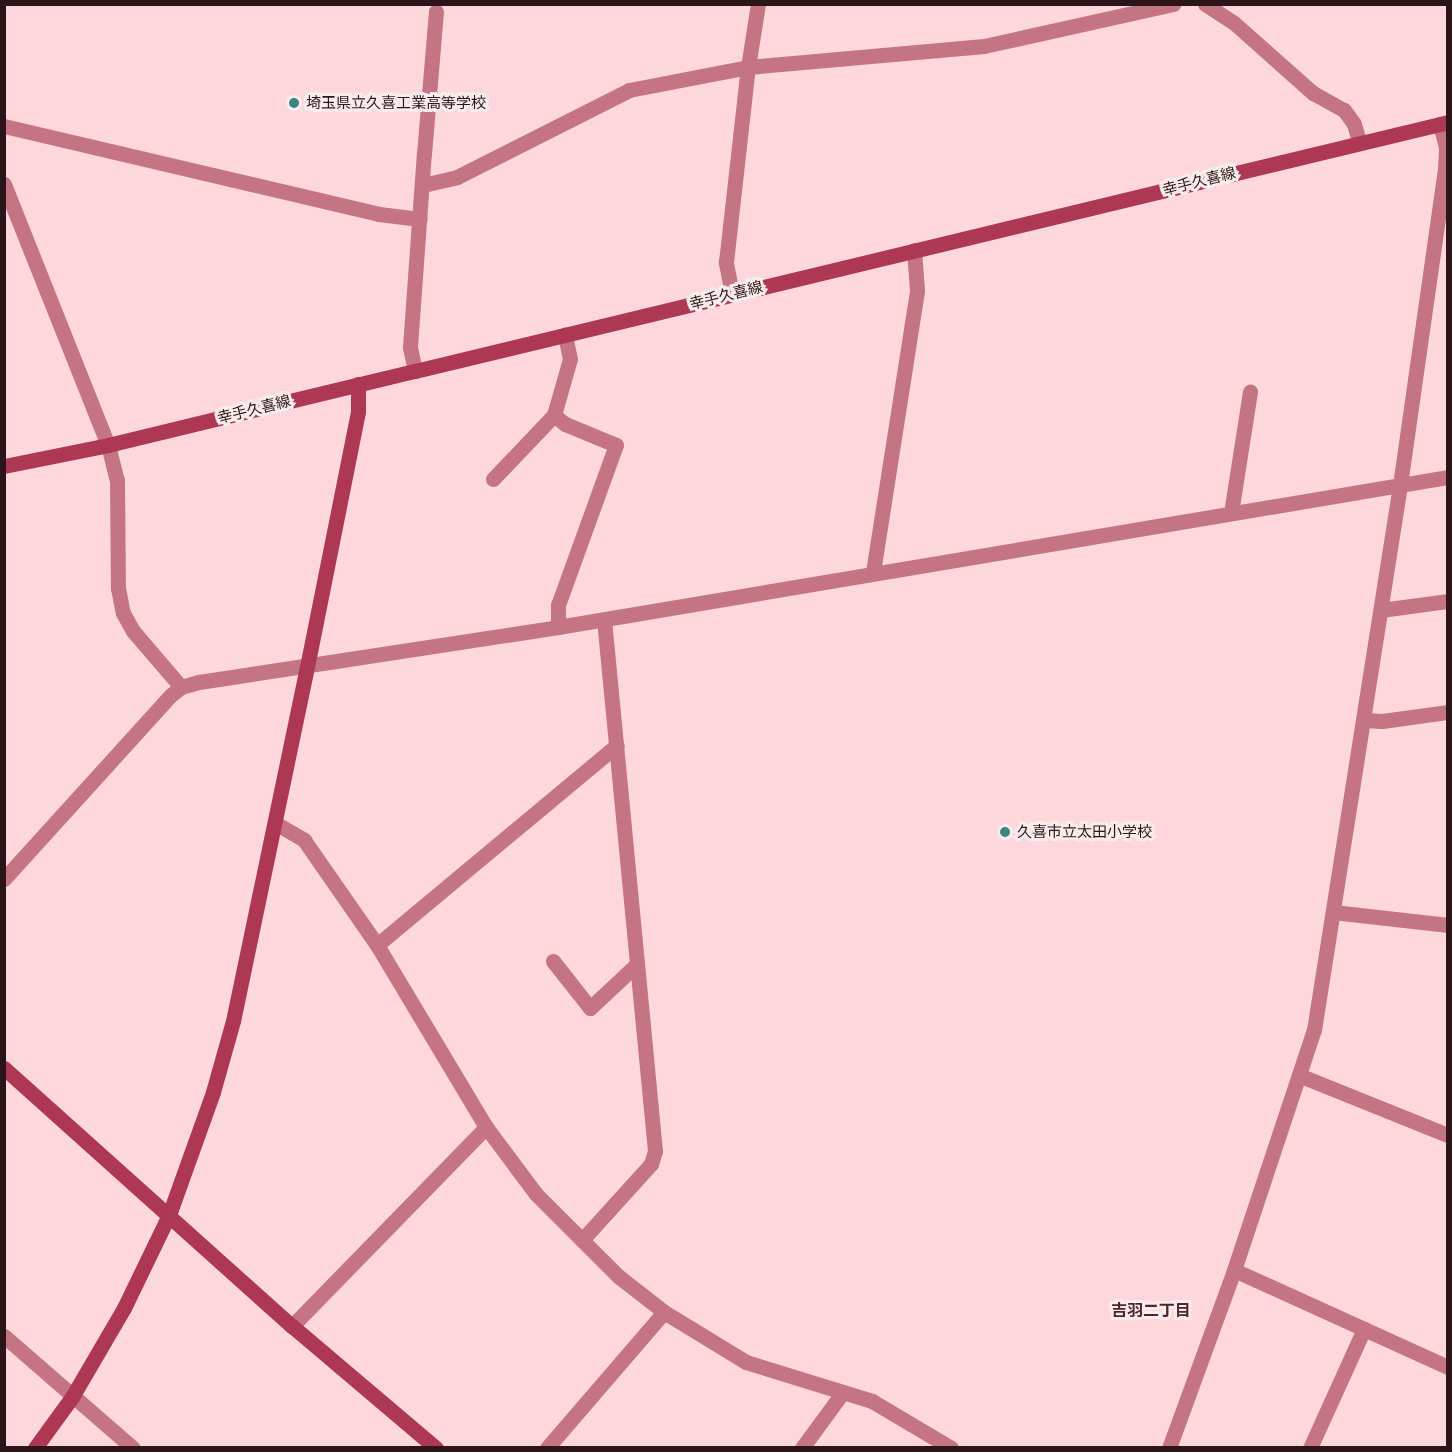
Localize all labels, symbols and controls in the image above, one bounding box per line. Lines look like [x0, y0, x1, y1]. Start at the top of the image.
place label: 埼玉県立久喜工業高等学校 [306, 94, 486, 112]
marker: 埼玉県立久喜工業高等学校 [287, 96, 301, 110]
street label: 幸手久喜線 [1160, 163, 1238, 199]
street label: 幸手久喜線 [687, 277, 765, 313]
street label: 幸手久喜線 [215, 391, 293, 427]
place label: 久喜市立太田小学校 [1017, 823, 1152, 841]
marker: 久喜市立太田小学校 [998, 825, 1012, 839]
district label: 吉羽二丁目 [1111, 1300, 1191, 1320]

